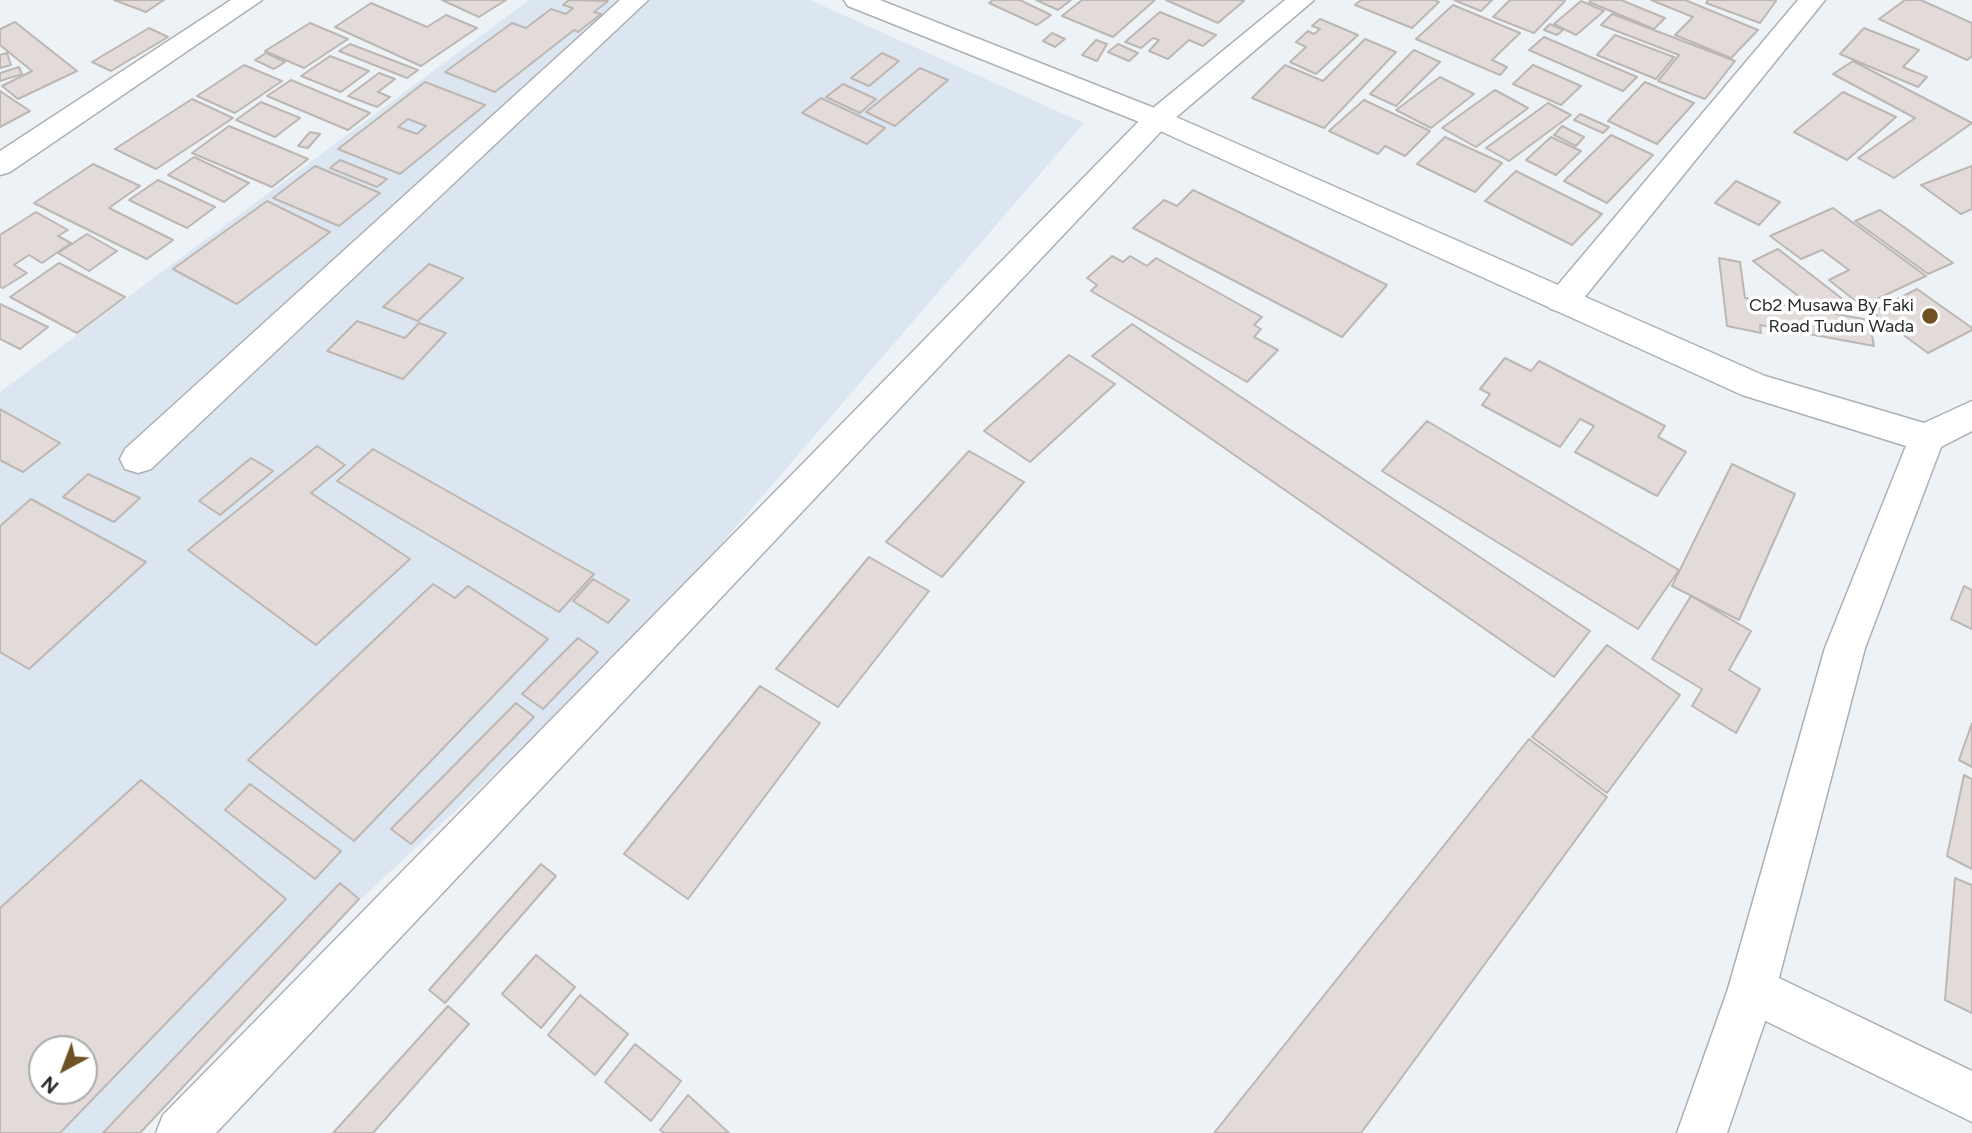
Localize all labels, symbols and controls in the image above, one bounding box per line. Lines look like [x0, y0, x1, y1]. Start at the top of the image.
place label: Cb2 Musawa By Faki Road Tudun Wada [1749, 295, 1914, 338]
marker: Cb2 Musawa By Faki Road Tudun Wada [1920, 306, 1940, 326]
north arrow [28, 1035, 98, 1105]
text: N [37, 1071, 63, 1098]

